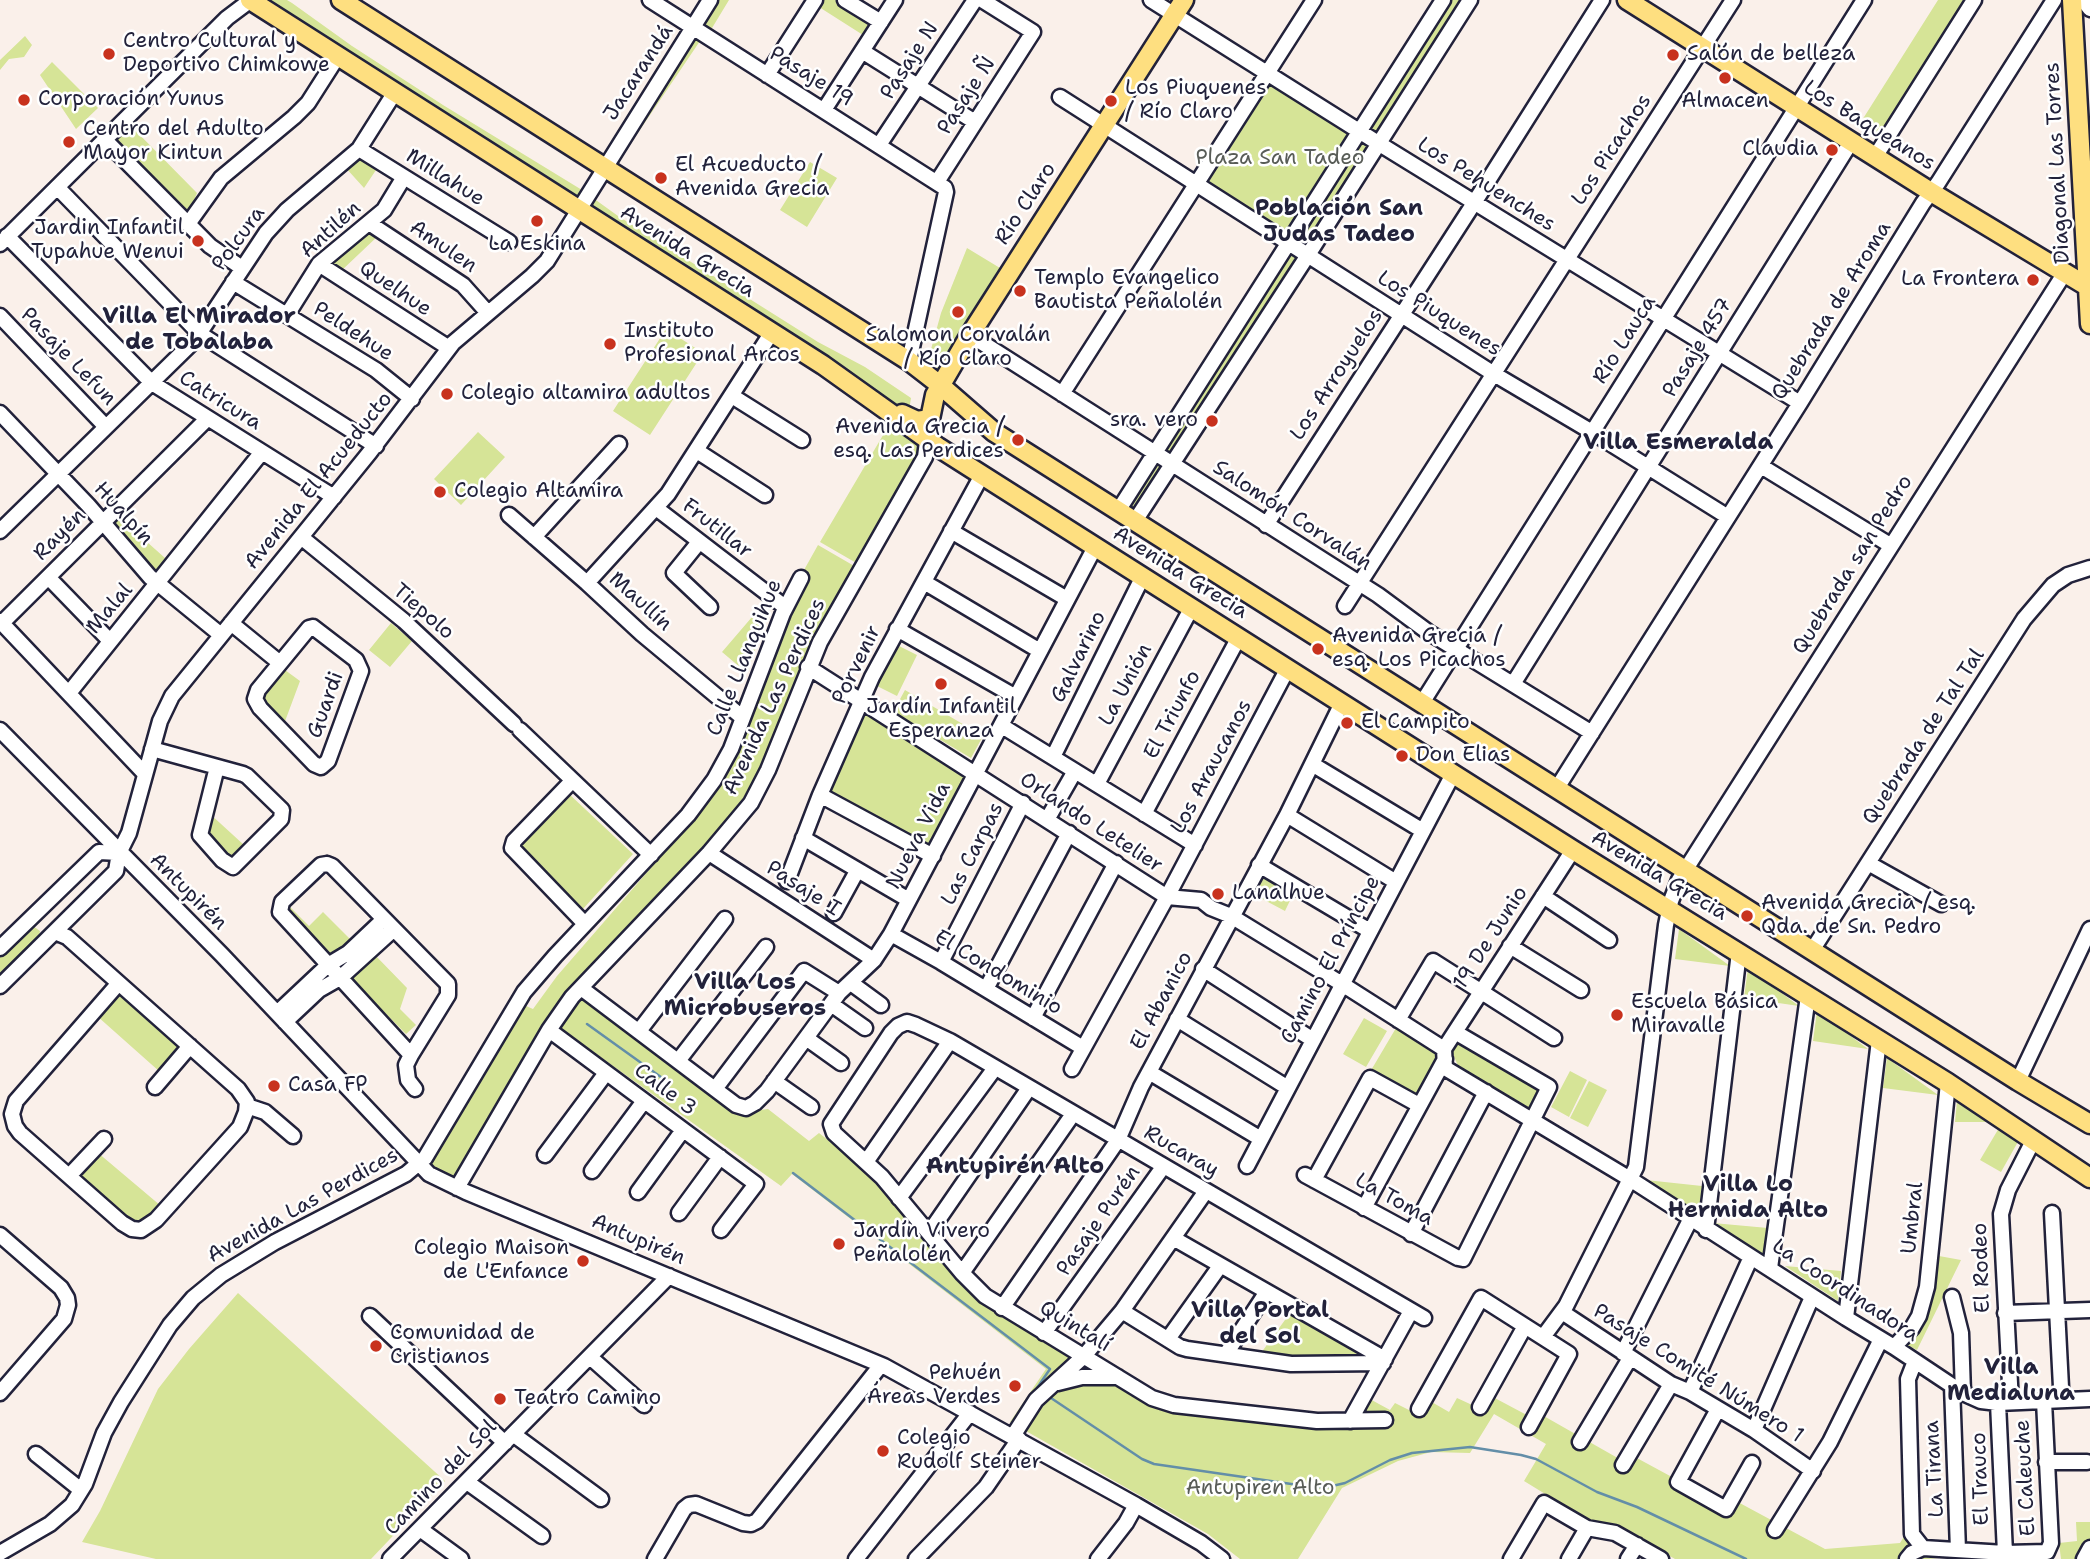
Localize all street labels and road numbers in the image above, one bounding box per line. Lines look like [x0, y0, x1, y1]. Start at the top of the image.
street label: Pasaje N [876, 17, 944, 105]
street label: Jacarandá [599, 20, 679, 126]
street label: Pasaje 19 [764, 41, 858, 113]
street label: Pasaje Ñ [933, 52, 1001, 140]
street label: Diagonal Las Torres [2040, 62, 2076, 264]
street label: Los Baqueanos [1798, 75, 1940, 177]
street label: Los Picachos [1567, 90, 1657, 210]
street label: Los Pehuenches [1412, 132, 1560, 238]
street label: Millahue [401, 144, 489, 212]
street label: Río Claro [990, 158, 1062, 250]
street label: Antilén [295, 196, 367, 264]
street label: Avenida Grecia [615, 200, 759, 304]
street label: Polcura [207, 202, 271, 276]
street label: Amulen [404, 215, 482, 279]
street label: Quebrada de Aroma [1767, 217, 1897, 405]
street label: Quelhue [354, 256, 436, 322]
street label: Los Piuquenes [1372, 266, 1506, 362]
street label: Río Lauca [1588, 291, 1662, 389]
street label: Pasaje 457 [1658, 294, 1738, 402]
street label: Peldehue [308, 297, 398, 367]
street label: Pasaje Lefun [15, 303, 121, 411]
street label: Los Arroyuelos [1285, 305, 1389, 445]
street label: Catricura [174, 366, 266, 436]
street label: Avenida El Acueducto [240, 387, 398, 575]
street label: Salomón Corvalán [1208, 455, 1376, 577]
street label: Quebrada san Pedro [1788, 471, 1918, 659]
street label: Hualpín [88, 477, 158, 551]
street label: Frutillar [677, 494, 757, 564]
street label: Rayén [29, 504, 91, 566]
street label: Avenida Grecia [1108, 521, 1252, 625]
street label: Maullín [603, 567, 677, 637]
street label: Calle Llanquihue [702, 576, 788, 740]
street label: Malal [81, 578, 139, 640]
street label: Tiepolo [387, 578, 459, 646]
street label: Avenida Las Perdices [718, 595, 832, 799]
street label: Galvarino [1046, 607, 1112, 707]
street label: Porvenir [827, 621, 887, 709]
street label: La Unión [1094, 640, 1158, 730]
street label: Quebrada de Tal Tal [1858, 644, 1990, 830]
street label: El Triunfo [1139, 666, 1207, 764]
street label: Guardi [302, 668, 350, 742]
street label: Los Araucanos [1166, 696, 1258, 838]
street label: Orlando Letelier [1015, 767, 1167, 879]
street label: Nueva Vida [881, 778, 957, 894]
street label: Las Carpas [936, 798, 1010, 910]
street label: Avenida Grecia [1586, 825, 1732, 927]
street label: Antupirén [144, 848, 232, 936]
street label: Pasaje I [761, 856, 845, 922]
street label: Camino El Príncipe [1276, 871, 1386, 1049]
street label: 19 De Junio [1448, 882, 1534, 994]
street label: El Condominio [930, 925, 1066, 1021]
street label: El Abanico [1126, 947, 1198, 1055]
street label: Calle 3 [629, 1058, 701, 1122]
street label: Rucaray [1139, 1121, 1223, 1183]
street label: Avenida Las Perdices [203, 1143, 403, 1269]
street label: Pasaje Purén [1052, 1161, 1146, 1281]
street label: La Toma [1350, 1168, 1438, 1232]
street label: Umbral [1897, 1181, 1929, 1255]
street label: Antupirén [587, 1209, 689, 1271]
street label: El Rodeo [1968, 1222, 1996, 1314]
street label: La Coordinadora [1767, 1234, 1923, 1348]
street label: Quintalí [1035, 1296, 1115, 1358]
street label: Pasaje Comité Número 1 [1588, 1299, 1808, 1449]
street label: Camino del Sol [380, 1415, 502, 1541]
street label: El Caleuche [2010, 1419, 2042, 1537]
street label: La Tirana [1920, 1420, 1950, 1518]
street label: El Trauco [1967, 1432, 1995, 1526]

